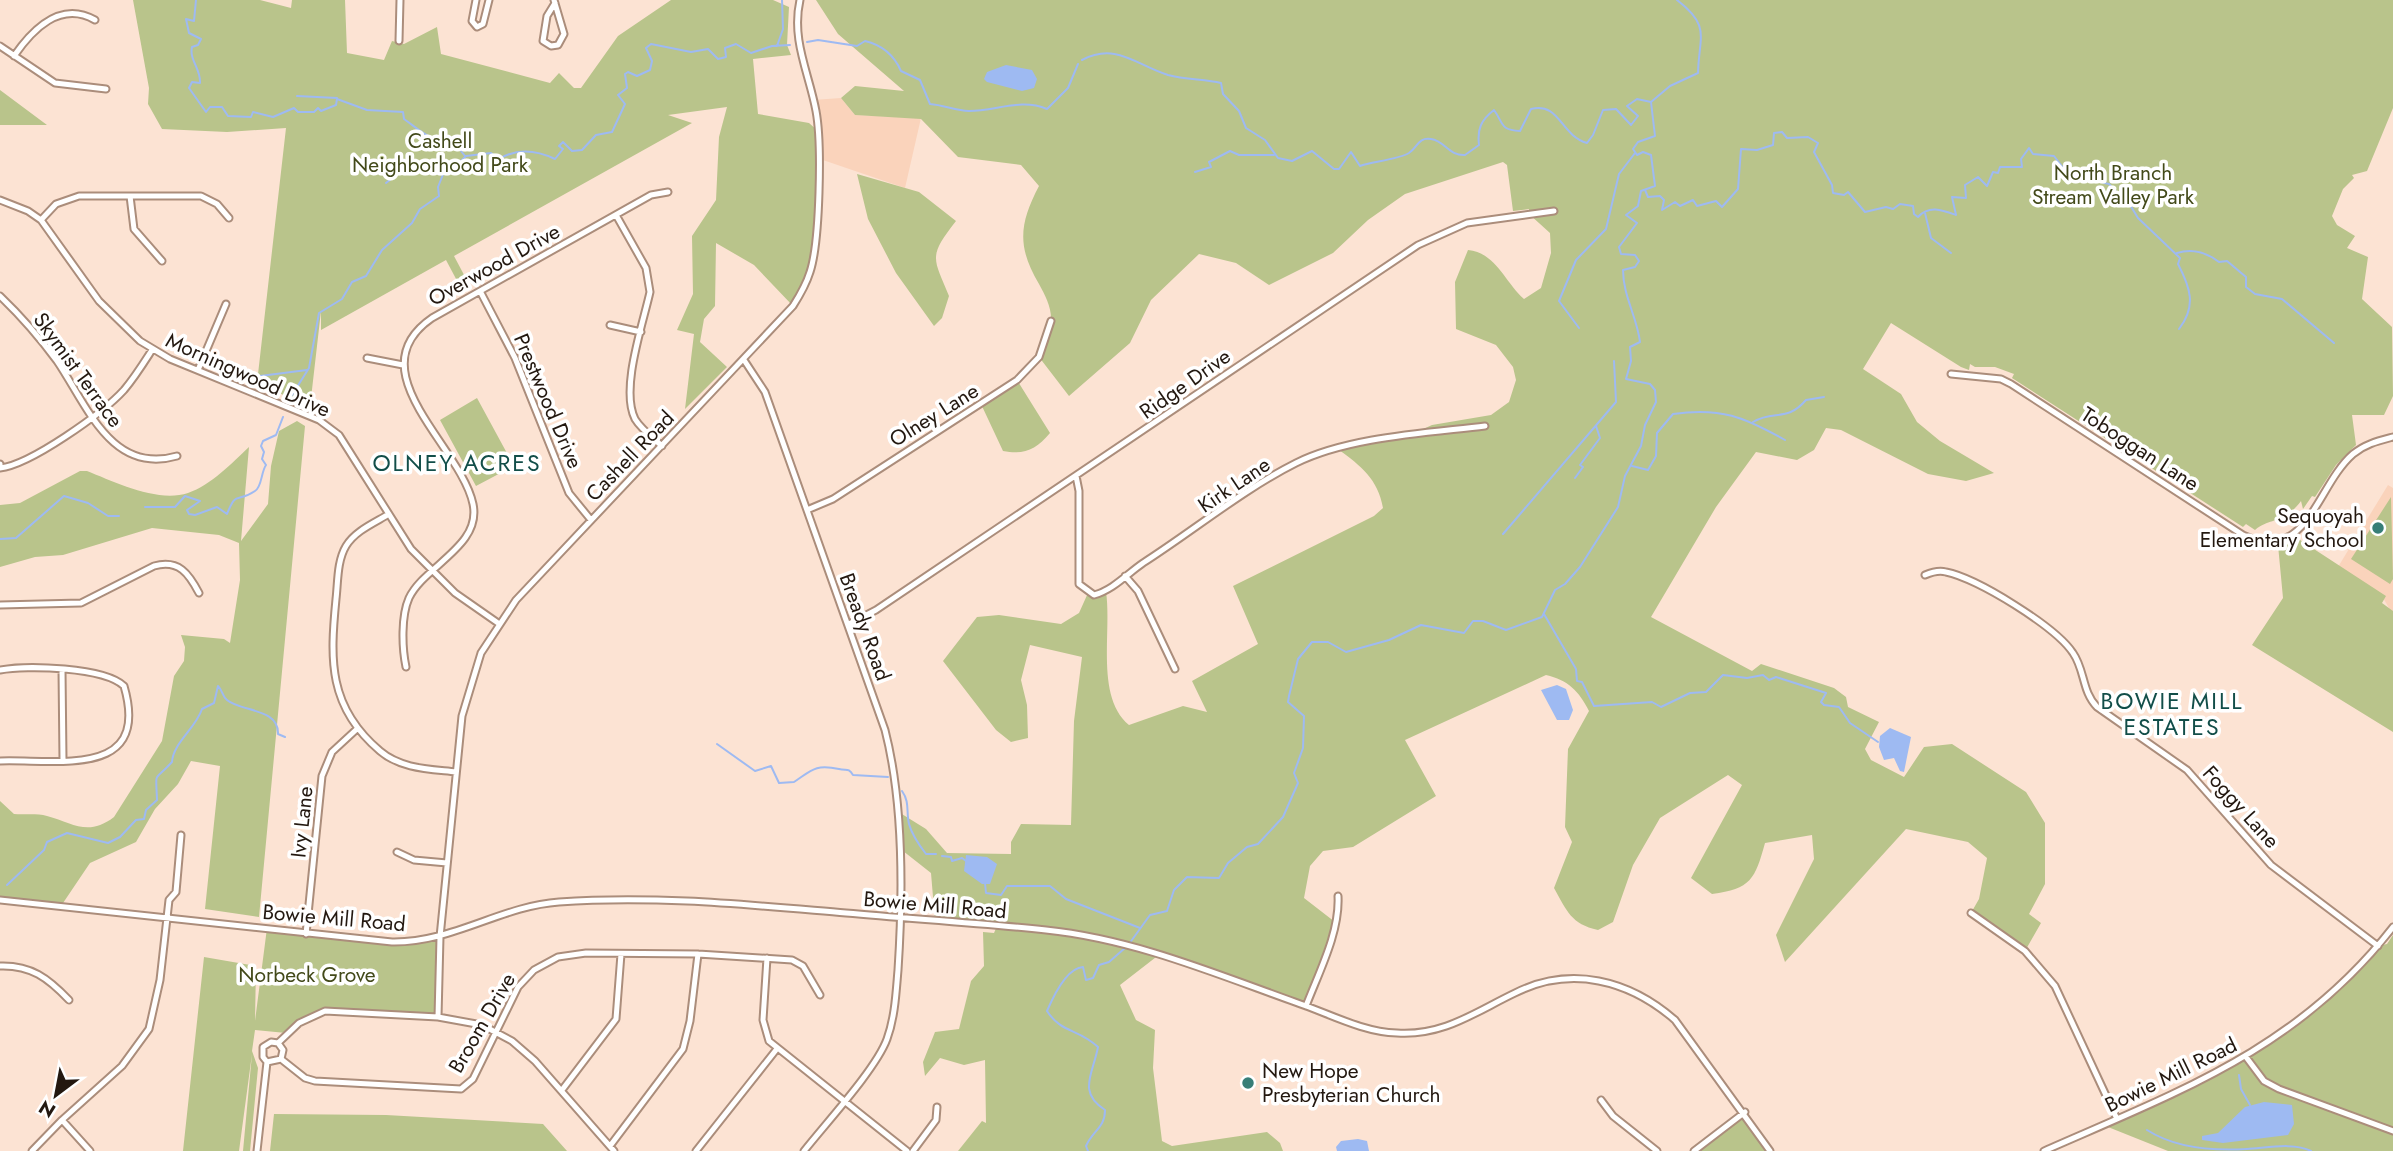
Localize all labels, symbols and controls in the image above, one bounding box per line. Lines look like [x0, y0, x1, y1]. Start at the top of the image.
park label: Cashell Neighborhood Park [352, 126, 529, 180]
park label: North Branch Stream Valley Park [2032, 158, 2195, 212]
street label: Overwood Drive [423, 216, 565, 314]
street label: Skymist Terrace [26, 306, 130, 434]
street label: Morningwood Drive [161, 325, 335, 425]
street label: Prestwood Drive [506, 329, 590, 473]
street label: Ridge Drive [1133, 342, 1237, 426]
street label: Olney Lane [884, 376, 984, 454]
street label: Toboggan Lane [2075, 400, 2205, 499]
street label: Cashell Road [579, 404, 681, 508]
district label: OLNEY ACRES [372, 446, 542, 480]
street label: Kirk Lane [1192, 450, 1276, 520]
place label: Sequoyah Elementary School [2200, 501, 2364, 555]
marker: Sequoyah Elementary School [2370, 520, 2386, 536]
street label: Bready Road [832, 569, 898, 685]
district label: BOWIE MILL ESTATES [2100, 684, 2244, 744]
street label: Foggy Lane [2196, 759, 2286, 855]
street label: Ivy Lane [283, 784, 321, 859]
street label: Bowie Mill Road [862, 884, 1008, 926]
street label: Bowie Mill Road [261, 897, 407, 939]
park label: Norbeck Grove [238, 960, 376, 990]
street label: Broom Drive [441, 967, 523, 1079]
street label: Bowie Mill Road [2100, 1030, 2242, 1120]
place label: New Hope Presbyterian Church [1262, 1056, 1440, 1110]
north arrow [21, 1060, 91, 1130]
marker: New Hope Presbyterian Church [1240, 1075, 1256, 1091]
text: N [34, 1094, 61, 1124]

